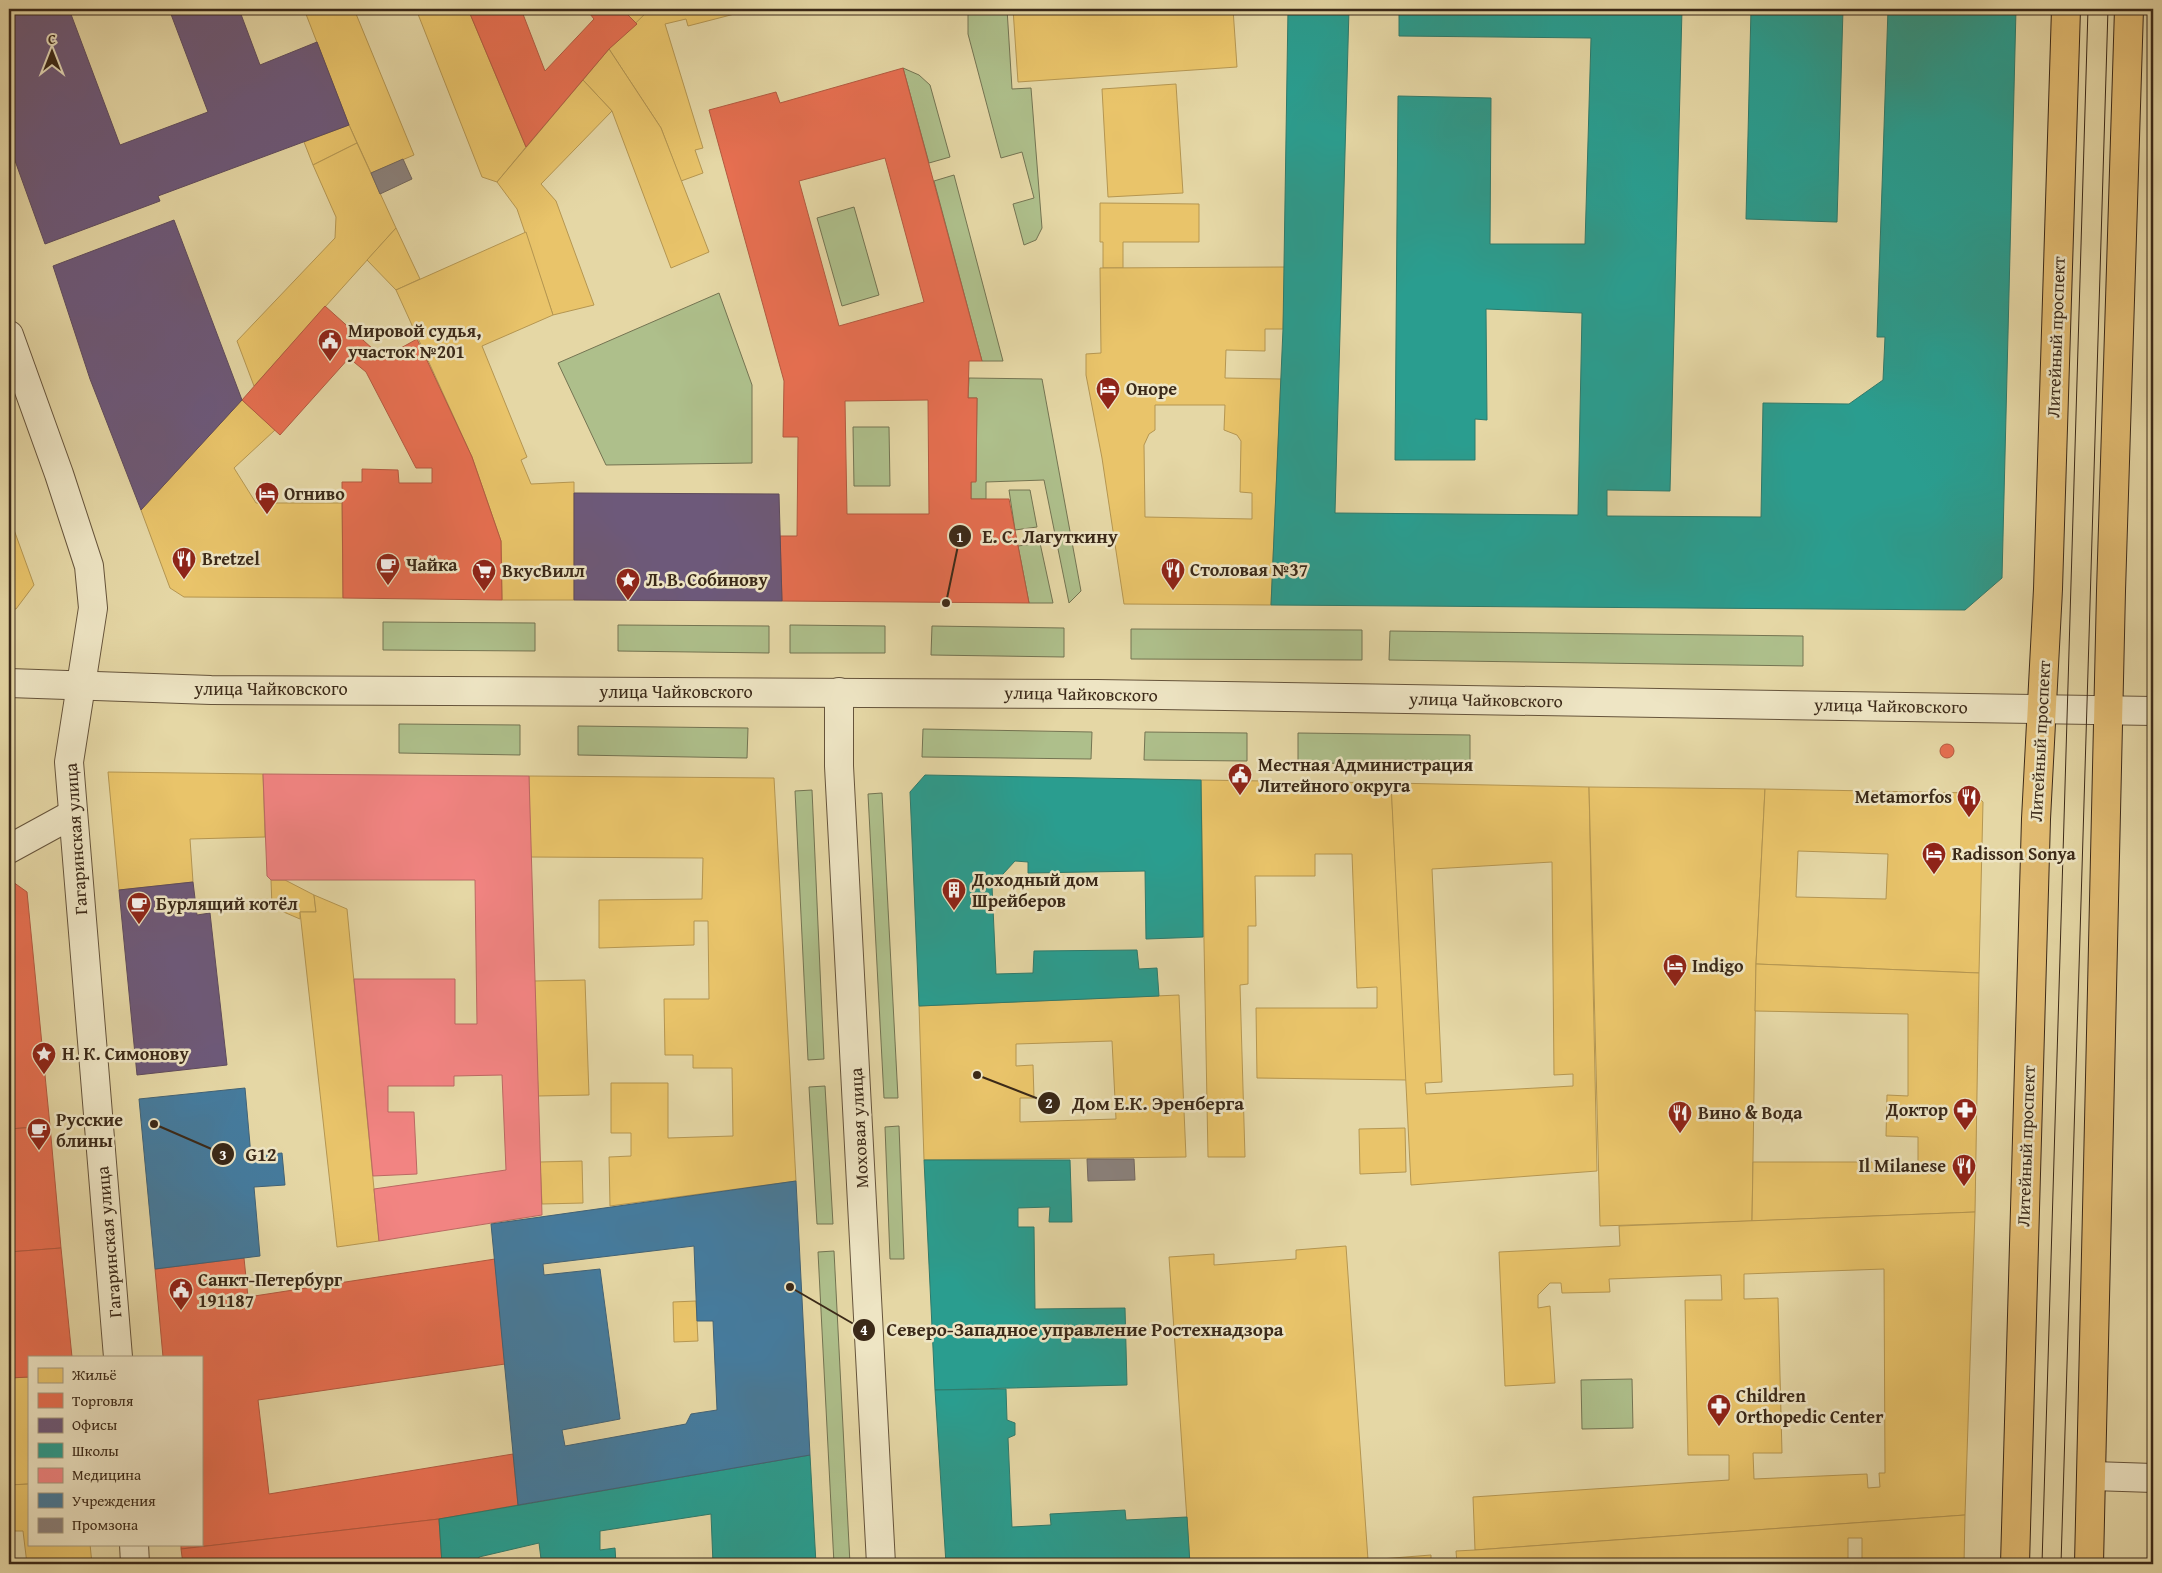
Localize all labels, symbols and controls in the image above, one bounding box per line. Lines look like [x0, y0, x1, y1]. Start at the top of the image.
north arrow [28, 28, 78, 78]
text: С [48, 29, 56, 49]
street label: Литейный проспект [2039, 256, 2072, 418]
place label: Мировой судья, участок №201 [347, 317, 481, 365]
public building icon: Мировой судья, участок №201 [317, 328, 343, 362]
place label: Оноре [1126, 375, 1177, 402]
hotel icon: Оноре [1095, 376, 1121, 410]
place label: Огниво [284, 480, 345, 507]
hotel icon: Огниво [254, 481, 280, 515]
callout: Е. С. Лагуткину [947, 519, 1128, 553]
text: Е. С. Лагуткину [982, 522, 1118, 550]
text: 1 [956, 526, 964, 547]
place label: Bretzel [202, 545, 260, 572]
restaurant icon: Bretzel [171, 546, 197, 580]
place label: Чайка [406, 551, 458, 578]
cafe icon: Чайка [375, 552, 401, 586]
place label: Столовая №37 [1190, 556, 1308, 583]
place label: ВкусВилл [502, 557, 585, 584]
restaurant icon: Столовая №37 [1160, 557, 1186, 591]
supermarket icon: ВкусВилл [471, 558, 497, 592]
place label: Л. В. Собинову [646, 566, 768, 593]
place icon: Л. В. Собинову [615, 567, 641, 601]
street label: Литейный проспект [2022, 659, 2057, 822]
street label: улица Чайковского [193, 675, 348, 702]
street label: улица Чайковского [598, 678, 753, 705]
street label: улица Чайковского [1003, 679, 1158, 708]
street label: улица Чайковского [1408, 685, 1563, 714]
street label: улица Чайковского [1813, 691, 1968, 720]
place label: Местная Администрация Литейного округа [1258, 751, 1474, 799]
street label: Гагаринская улица [57, 762, 94, 916]
public building icon: Местная Администрация Литейного округа [1227, 762, 1253, 796]
place label: Metamorfos [1855, 783, 1952, 810]
restaurant icon: Metamorfos [1956, 784, 1982, 818]
place label: Radisson Sonya [1952, 840, 2077, 867]
hotel icon: Radisson Sonya [1921, 841, 1947, 875]
place label: Доходный дом Шрейберов [971, 866, 1099, 914]
building icon: Доходный дом Шрейберов [941, 877, 967, 911]
place label: Бурлящий котёл [156, 890, 298, 917]
cafe icon: Бурлящий котёл [126, 891, 152, 925]
place label: Indigo [1692, 952, 1744, 979]
hotel icon: Indigo [1662, 953, 1688, 987]
place label: Н. К. Симонову [62, 1040, 189, 1067]
place icon: Н. К. Симонову [31, 1041, 57, 1075]
street label: Литейный проспект [2009, 1065, 2042, 1227]
street label: Моховая улица [842, 1067, 875, 1189]
callout: Дом Е.К. Эренберга [1037, 1086, 1254, 1120]
text: Дом Е.К. Эренберга [1071, 1089, 1244, 1117]
text: 2 [1045, 1092, 1053, 1113]
place label: Доктор [1885, 1096, 1948, 1123]
pharmacy icon: Доктор [1952, 1097, 1978, 1131]
place label: Вино & Вода [1698, 1099, 1803, 1126]
restaurant icon: Вино & Вода [1667, 1100, 1693, 1134]
place label: Русские блины [56, 1106, 123, 1154]
cafe icon: Русские блины [26, 1117, 52, 1151]
callout: G12 [211, 1137, 287, 1171]
text: G12 [245, 1140, 277, 1168]
text: 3 [219, 1144, 227, 1165]
place label: Il Milanese [1858, 1152, 1946, 1179]
restaurant icon: Il Milanese [1951, 1153, 1977, 1187]
street label: Гагаринская улица [88, 1165, 129, 1319]
place label: Санкт-Петербург 191187 [198, 1266, 342, 1314]
public building icon: Санкт-Петербург 191187 [168, 1277, 194, 1311]
callout: Северо-Западное управление Ростехнадзора [852, 1313, 1294, 1347]
text: Северо-Западное управление Ростехнадзора [887, 1315, 1284, 1343]
text: 4 [860, 1319, 868, 1340]
legend [28, 1356, 202, 1546]
text: Жильё [71, 1364, 117, 1385]
place label: Children Orthopedic Center [1736, 1382, 1884, 1430]
text: Торговля [72, 1390, 134, 1411]
pharmacy icon: Children Orthopedic Center [1706, 1393, 1732, 1427]
text: Офисы [72, 1414, 118, 1435]
text: Школы [72, 1440, 119, 1461]
text: Медицина [72, 1464, 142, 1485]
text: Учреждения [72, 1490, 156, 1511]
text: Промзона [72, 1514, 139, 1535]

